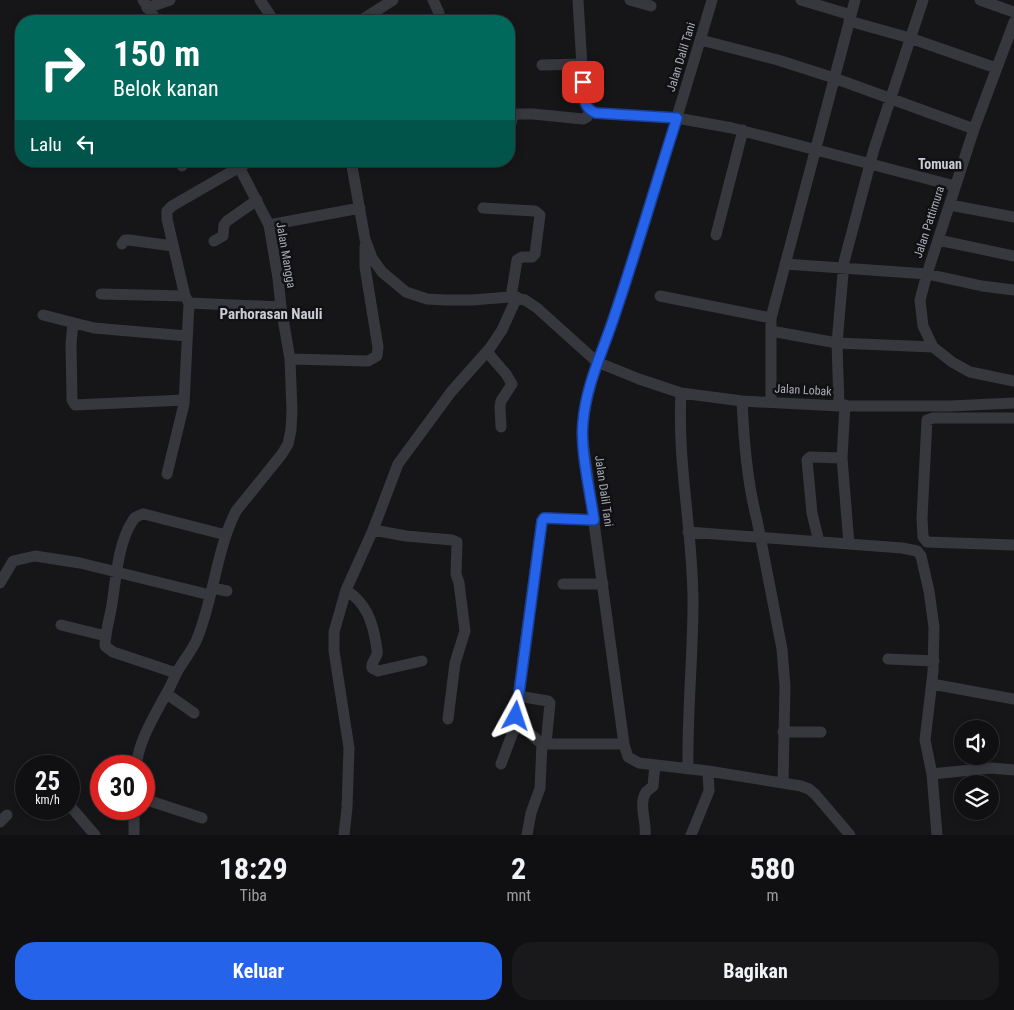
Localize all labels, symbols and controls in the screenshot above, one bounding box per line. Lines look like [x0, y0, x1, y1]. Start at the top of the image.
street label: Jalan Dalil Tani [664, 21, 698, 93]
text: 150 m [113, 34, 200, 75]
icon: right [30, 35, 95, 100]
pin [562, 61, 604, 103]
icon: arrive [569, 68, 597, 96]
text: Belok kanan [113, 76, 219, 101]
icon: left [72, 130, 100, 158]
text: Lalu [30, 133, 62, 156]
district label: Tomuan [918, 156, 962, 172]
street label: Jalan Pattimura [911, 184, 947, 260]
street label: Jalan Mangga [273, 221, 299, 289]
district label: Parhorasan Nauli [219, 305, 323, 323]
street label: Jalan Lobak [774, 382, 833, 399]
street label: Jalan Dalil Tani [592, 454, 616, 528]
position arrow [489, 689, 541, 741]
map controls [954, 720, 999, 820]
button: sound [954, 720, 999, 765]
speed limit sign: 30 [90, 755, 155, 820]
text: 25 [35, 767, 60, 796]
button: layers [954, 775, 999, 820]
text: km/h [35, 793, 60, 807]
text: 18:29 [219, 851, 288, 886]
text: 2 [511, 851, 526, 886]
text: 580 [750, 851, 795, 886]
text: Tiba [239, 886, 267, 905]
text: mnt [506, 886, 531, 905]
text: m [766, 886, 779, 905]
button: Keluar [15, 942, 502, 1000]
button: Bagikan [512, 942, 999, 1000]

